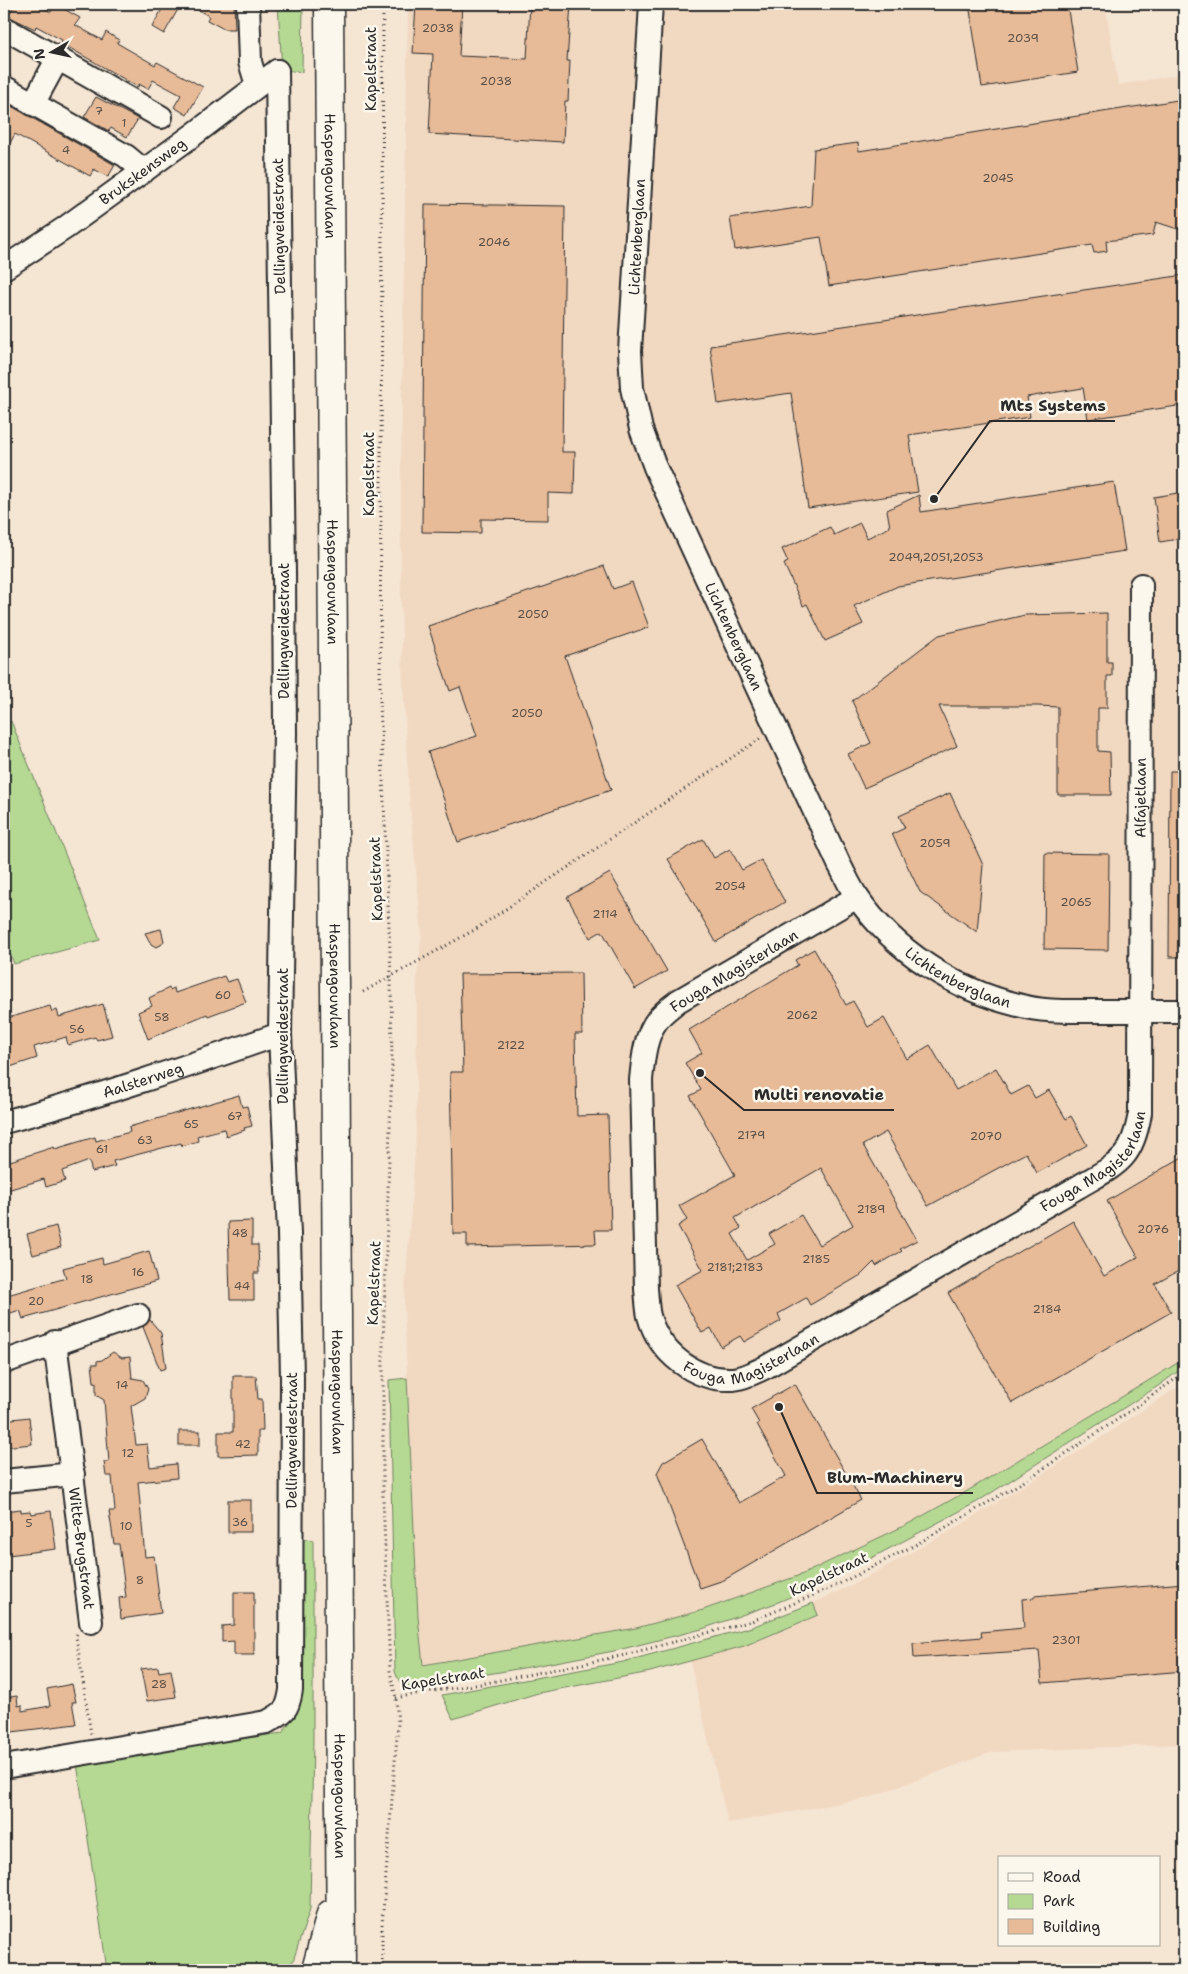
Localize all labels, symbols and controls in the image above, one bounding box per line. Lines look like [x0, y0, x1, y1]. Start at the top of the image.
house number: 2038 [422, 20, 454, 36]
street label: Kapelstraat [361, 27, 381, 111]
north arrow [28, 28, 78, 78]
house number: 2039 [1007, 30, 1039, 46]
text: N [29, 47, 49, 61]
house number: 2038 [480, 73, 512, 89]
house number: 7 [95, 103, 103, 119]
street label: Haspengouwlaan [320, 113, 340, 239]
house number: 1 [121, 115, 127, 131]
street label: Brukskensweg [95, 133, 190, 210]
house number: 4 [62, 142, 70, 158]
street label: Dellingweidestraat [268, 158, 290, 294]
house number: 2045 [982, 170, 1014, 186]
street label: Lichtenberglaan [624, 178, 650, 296]
house number: 2046 [478, 234, 510, 250]
callout: Mts Systems [990, 390, 1115, 421]
text: Mts Systems [1000, 395, 1106, 416]
street label: Kapelstraat [359, 432, 379, 516]
street label: Haspengouwlaan [322, 519, 343, 645]
house number: 2049,2051,2053 [888, 549, 984, 565]
street label: Dellingweidestraat [274, 563, 294, 699]
street label: Lichtenberglaan [700, 579, 767, 694]
house number: 2050 [517, 606, 549, 622]
house number: 2050 [511, 705, 543, 721]
street label: Alfajetlaan [1131, 758, 1151, 838]
house number: 2059 [919, 835, 951, 851]
street label: Kapelstraat [365, 836, 387, 922]
house number: 2054 [714, 878, 746, 894]
house number: 2065 [1060, 894, 1092, 910]
house number: 2114 [592, 906, 618, 922]
street label: Haspengouwlaan [325, 923, 345, 1049]
street label: Fouga Magisterlaan [666, 925, 802, 1017]
street label: Lichtenberglaan [901, 942, 1013, 1013]
street label: Dellingweidestraat [273, 968, 293, 1104]
house number: 60 [215, 987, 231, 1003]
house number: 2062 [786, 1007, 818, 1023]
house number: 58 [154, 1009, 170, 1025]
house number: 56 [69, 1021, 85, 1037]
house number: 2122 [497, 1037, 525, 1053]
street label: Aalsterweg [100, 1058, 186, 1103]
callout: Multi renovatie [744, 1079, 894, 1110]
text: Multi renovatie [754, 1084, 884, 1105]
house number: 67 [227, 1108, 243, 1124]
street label: Fouga Magisterlaan [1037, 1109, 1150, 1217]
house number: 65 [183, 1116, 199, 1132]
house number: 2179 [737, 1127, 765, 1143]
house number: 2070 [970, 1128, 1002, 1144]
house number: 63 [137, 1132, 153, 1148]
house number: 61 [96, 1141, 108, 1157]
house number: 2189 [857, 1201, 885, 1217]
house number: 2076 [1137, 1221, 1169, 1237]
house number: 48 [232, 1225, 248, 1241]
street label: Kapelstraat [363, 1240, 385, 1326]
house number: 2185 [802, 1251, 830, 1267]
house number: 2181;2183 [707, 1259, 763, 1275]
house number: 16 [131, 1264, 145, 1280]
house number: 18 [80, 1271, 94, 1287]
house number: 44 [234, 1278, 250, 1294]
house number: 20 [28, 1293, 44, 1309]
house number: 2184 [1033, 1301, 1061, 1317]
street label: Haspengouwlaan [327, 1329, 348, 1455]
street label: Fouga Magisterlaan [679, 1329, 822, 1390]
street label: Dellingweidestraat [282, 1372, 302, 1509]
house number: 14 [116, 1377, 128, 1393]
house number: 42 [235, 1436, 251, 1452]
house number: 12 [122, 1445, 134, 1461]
callout: Blum-Machinery [817, 1462, 973, 1493]
text: Blum-Machinery [827, 1467, 963, 1488]
street label: Witte-Brugstraat [64, 1486, 99, 1611]
house number: 36 [232, 1514, 248, 1530]
house number: 5 [25, 1515, 33, 1531]
house number: 10 [119, 1518, 133, 1534]
street label: Kapelstraat [786, 1547, 872, 1601]
house number: 8 [136, 1572, 144, 1588]
house number: 2301 [1051, 1632, 1081, 1648]
street label: Kapelstraat [400, 1663, 486, 1695]
house number: 28 [151, 1676, 167, 1692]
street label: Haspengouwlaan [330, 1733, 350, 1859]
legend [998, 1856, 1160, 1946]
text: Road [1043, 1867, 1081, 1887]
text: Park [1043, 1891, 1075, 1911]
text: Building [1043, 1917, 1100, 1937]

